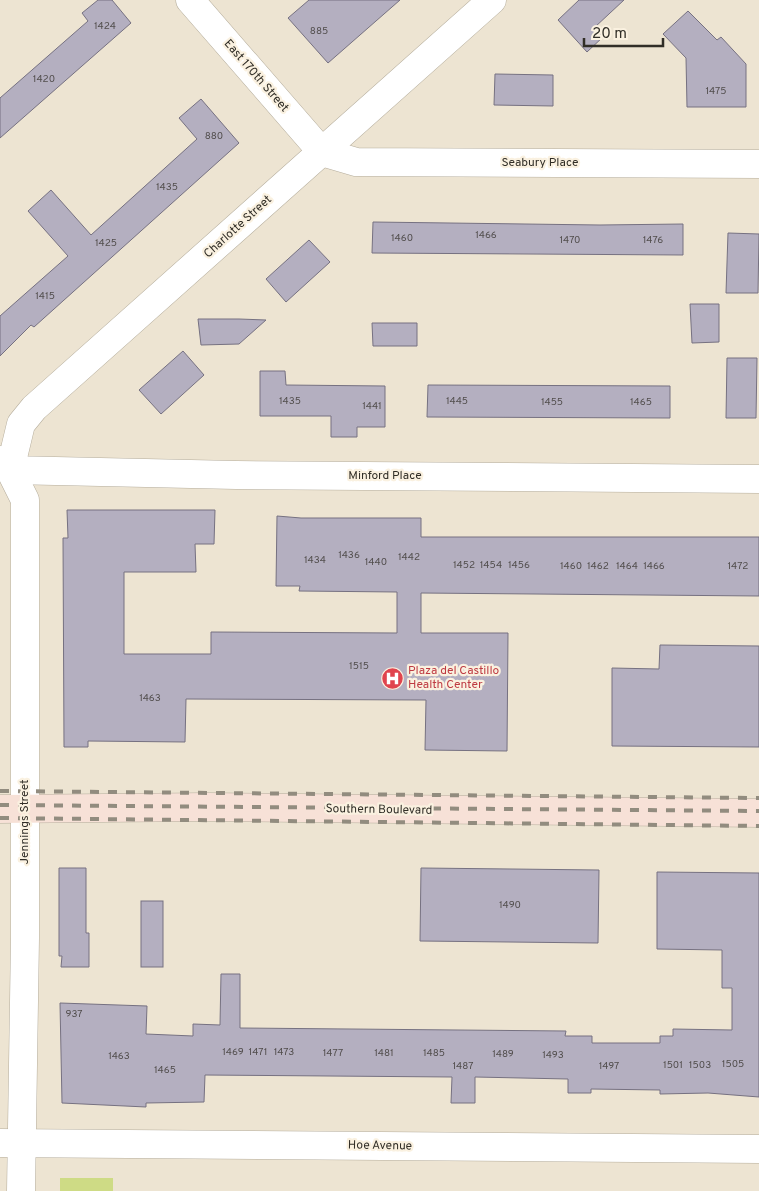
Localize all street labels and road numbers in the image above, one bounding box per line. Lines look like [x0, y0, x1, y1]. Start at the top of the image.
street label: East 170th Street [220, 36, 292, 116]
street label: Seabury Place [502, 155, 578, 171]
street label: Charlotte Street [201, 192, 275, 262]
street label: Minford Place [348, 468, 422, 484]
street label: Jennings Street [17, 779, 33, 865]
street label: Southern Boulevard [326, 801, 432, 819]
street label: Hoe Avenue [348, 1137, 412, 1155]

